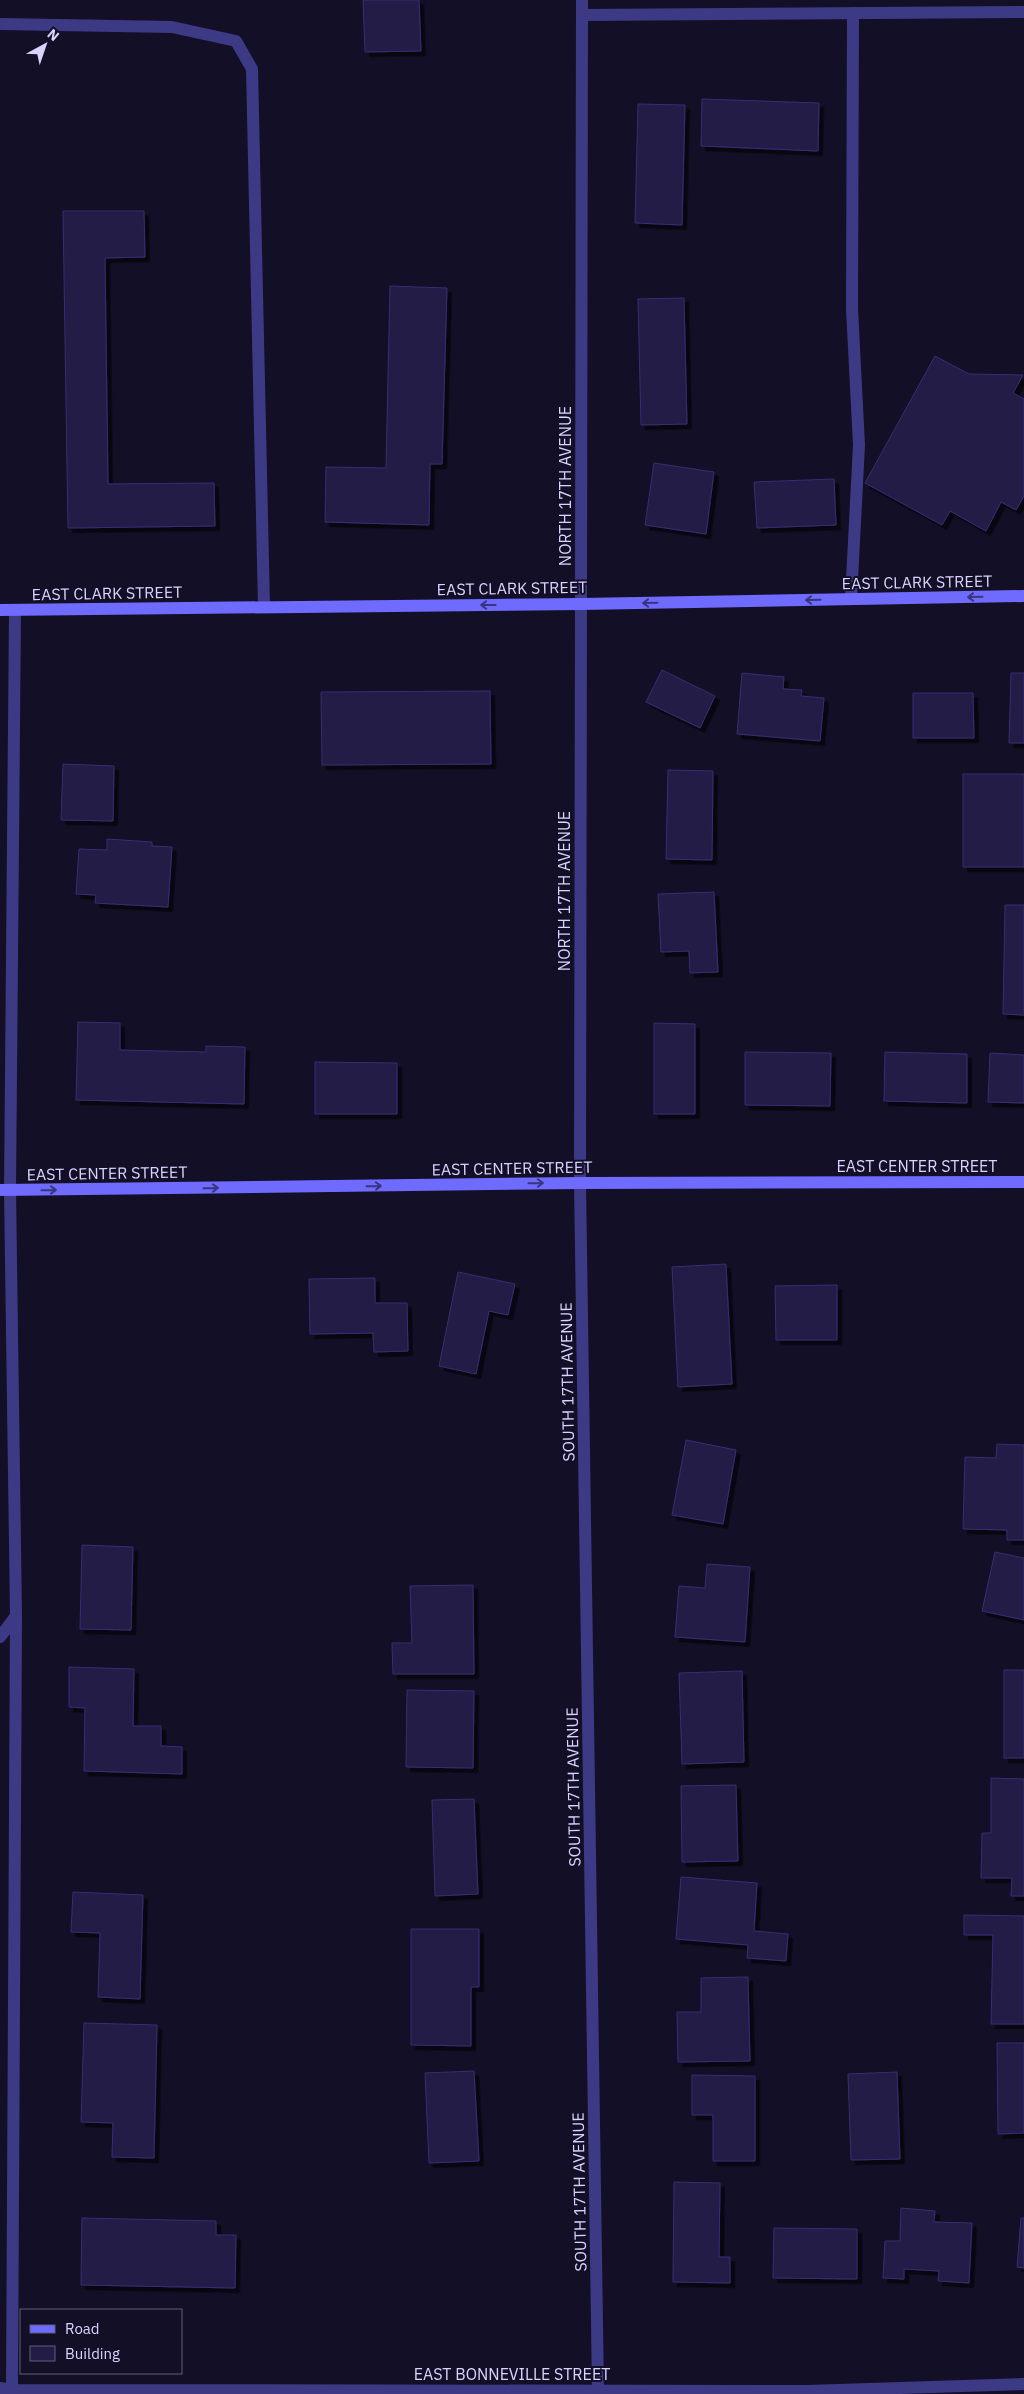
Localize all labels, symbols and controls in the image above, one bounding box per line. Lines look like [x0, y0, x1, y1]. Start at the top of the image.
north arrow [20, 20, 70, 70]
text: N [44, 25, 63, 45]
street label: NORTH 17TH AVENUE [555, 406, 575, 566]
street label: EAST CLARK STREET [842, 571, 992, 593]
street label: EAST CLARK STREET [437, 577, 587, 599]
street label: EAST CLARK STREET [32, 582, 182, 604]
one-way arrow [968, 592, 984, 602]
one-way arrow [805, 595, 822, 605]
one-way arrow [643, 598, 659, 608]
one-way arrow [480, 600, 496, 610]
street label: NORTH 17TH AVENUE [554, 811, 574, 971]
street label: EAST CENTER STREET [837, 1156, 997, 1176]
street label: EAST CENTER STREET [431, 1157, 593, 1179]
street label: EAST CENTER STREET [26, 1162, 188, 1184]
one-way arrow [528, 1179, 544, 1188]
one-way arrow [365, 1181, 381, 1190]
one-way arrow [203, 1183, 219, 1192]
one-way arrow [40, 1185, 56, 1195]
street label: SOUTH 17TH AVENUE [556, 1302, 578, 1462]
street label: SOUTH 17TH AVENUE [562, 1707, 584, 1867]
street label: SOUTH 17TH AVENUE [568, 2112, 590, 2272]
legend [20, 2309, 182, 2374]
text: Road [65, 2319, 100, 2338]
text: Building [65, 2344, 120, 2363]
street label: EAST BONNEVILLE STREET [414, 2364, 610, 2384]

